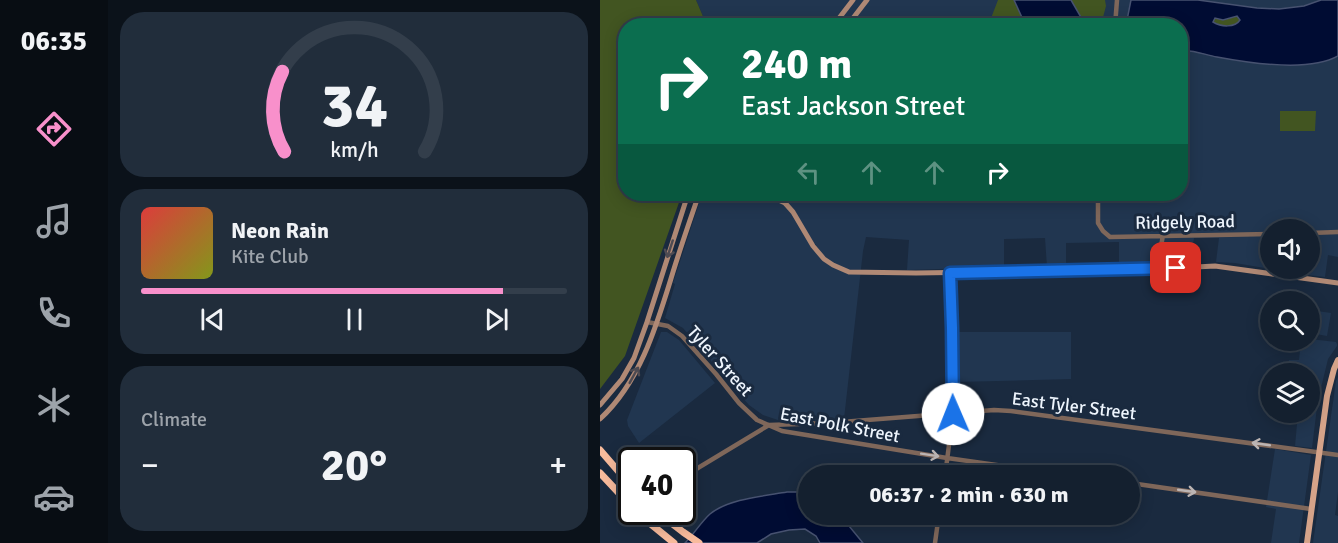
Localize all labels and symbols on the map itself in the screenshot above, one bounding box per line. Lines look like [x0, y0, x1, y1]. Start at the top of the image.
street label: Ridgely Road [1135, 210, 1235, 234]
one-way arrow [664, 239, 675, 258]
pin [1150, 242, 1201, 293]
street label: Tyler Street [683, 321, 757, 401]
one-way arrow [628, 367, 640, 384]
position arrow [921, 382, 985, 446]
street label: East Tyler Street [1011, 387, 1137, 425]
street label: East Polk Street [778, 403, 902, 447]
one-way arrow [1252, 439, 1272, 450]
speed limit sign: 40 [618, 447, 696, 525]
one-way arrow [919, 450, 939, 461]
one-way arrow [1177, 485, 1197, 496]

